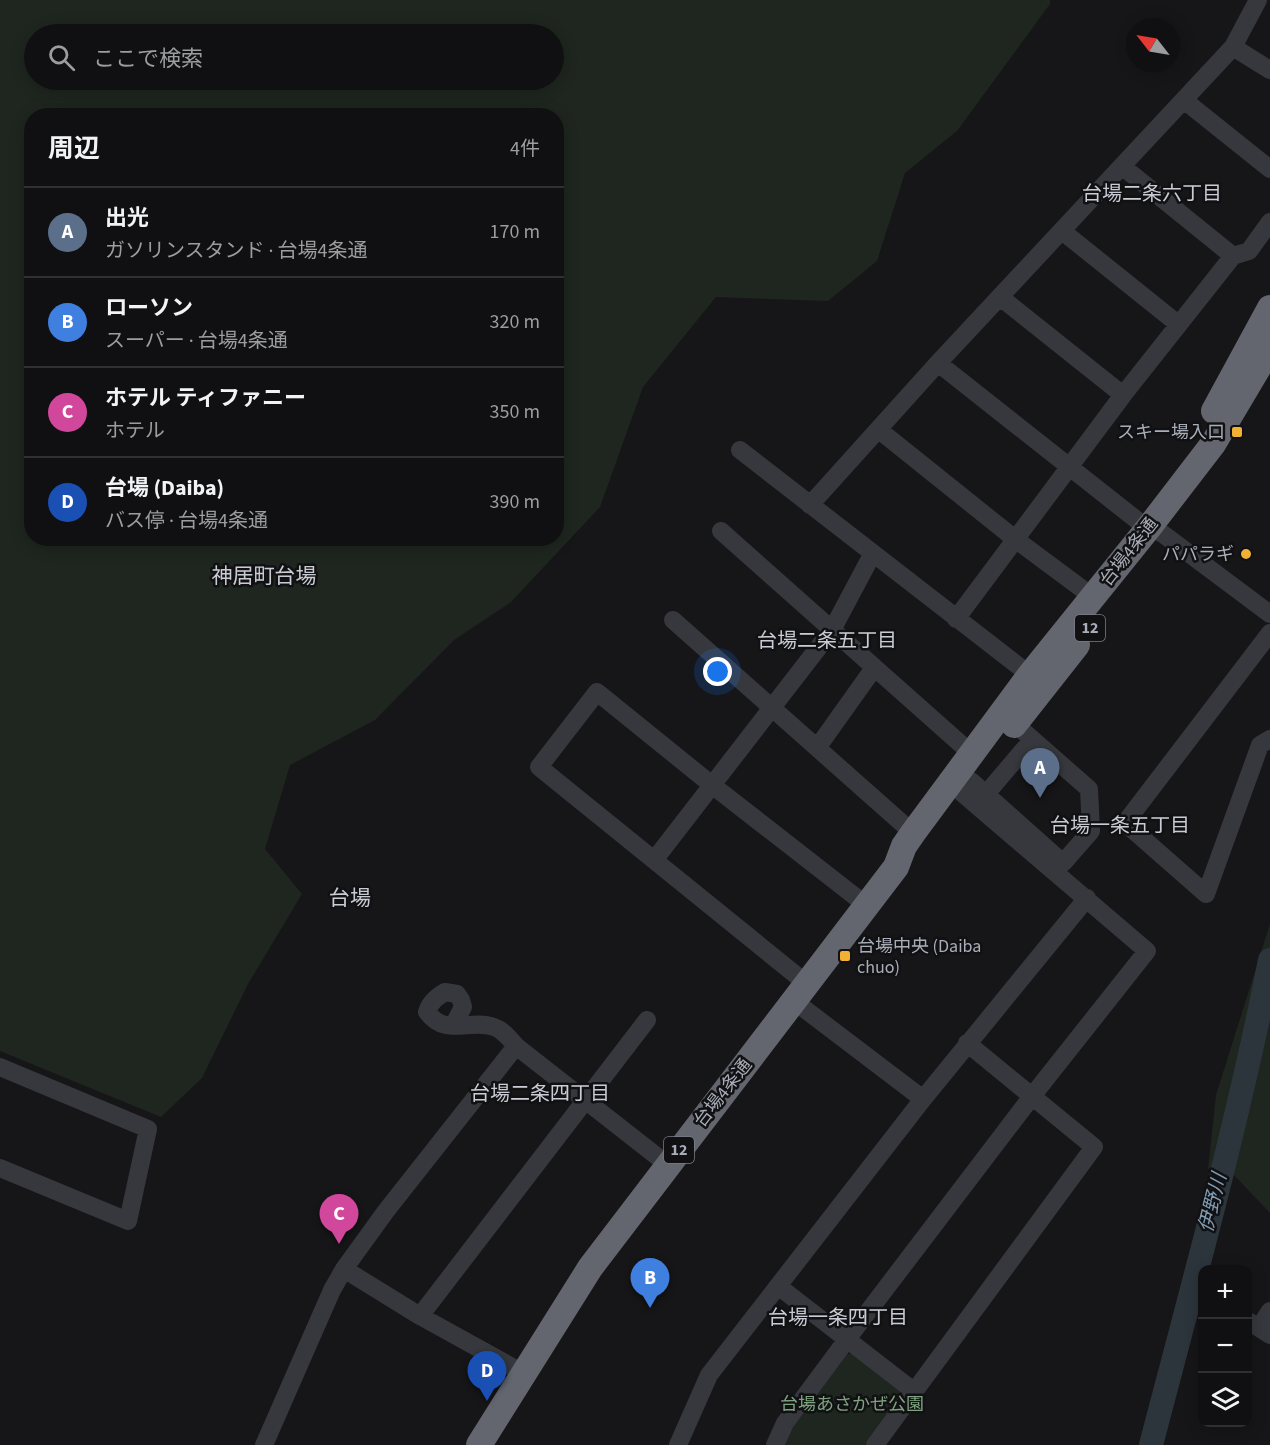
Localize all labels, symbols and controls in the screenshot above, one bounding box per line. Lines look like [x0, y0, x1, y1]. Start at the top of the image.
north arrow [1126, 18, 1180, 72]
search box [24, 24, 564, 90]
icon: search [45, 41, 78, 74]
text: ここで検索 [93, 43, 203, 75]
text: 周辺 [48, 130, 100, 167]
text: 4件 [510, 135, 540, 163]
district label: 台場二条六丁目 [1082, 180, 1222, 208]
text: 出光 [105, 202, 149, 234]
text: A [62, 218, 73, 246]
text: 170 m [490, 218, 540, 246]
text: ガソリンスタンド · 台場4条通 [105, 237, 368, 265]
text: ローソン [105, 292, 193, 324]
text: B [61, 308, 74, 336]
text: 320 m [490, 308, 540, 336]
text: スーパー · 台場4条通 [105, 327, 288, 355]
text: ホテル ティファニー [105, 382, 306, 414]
text: C [62, 398, 73, 426]
text: 350 m [490, 398, 540, 426]
text: ホテル [105, 417, 165, 445]
place label: スキー場入口 [1117, 420, 1225, 445]
marker: スキー場入口 [1230, 425, 1244, 439]
text: 台場 (Daiba) [105, 472, 224, 504]
text: D [61, 488, 74, 516]
text: 390 m [490, 488, 540, 516]
text: バス停 · 台場4条通 [105, 507, 268, 535]
street label: 台場4条通 [1094, 512, 1164, 592]
place label: パパラギ [1162, 542, 1234, 567]
marker: パパラギ [1239, 547, 1253, 561]
district label: 神居町台場 [212, 561, 317, 591]
road number: 12 [1075, 615, 1105, 641]
district label: 台場二条五丁目 [757, 627, 897, 655]
your location [703, 657, 732, 686]
pin: A [1020, 748, 1060, 798]
district label: 台場一条五丁目 [1050, 812, 1190, 840]
district label: 台場 [329, 883, 371, 913]
place label: 台場中央 (Daiba chuo) [857, 934, 981, 980]
marker: 台場中央 (Daiba chuo) [838, 949, 852, 963]
street label: 台場4条通 [688, 1053, 758, 1133]
district label: 台場二条四丁目 [470, 1080, 610, 1108]
road number: 12 [664, 1137, 694, 1163]
water label: 伊野川 [1192, 1169, 1234, 1235]
pin: C [320, 1194, 358, 1244]
pin: B [630, 1258, 670, 1308]
map controls [1198, 1265, 1252, 1427]
button: + [1198, 1265, 1252, 1319]
district label: 台場一条四丁目 [768, 1304, 908, 1332]
button: − [1198, 1319, 1252, 1373]
pin: D [468, 1352, 506, 1401]
button: layers [1198, 1373, 1252, 1427]
park label: 台場あさかぜ公園 [780, 1392, 924, 1417]

